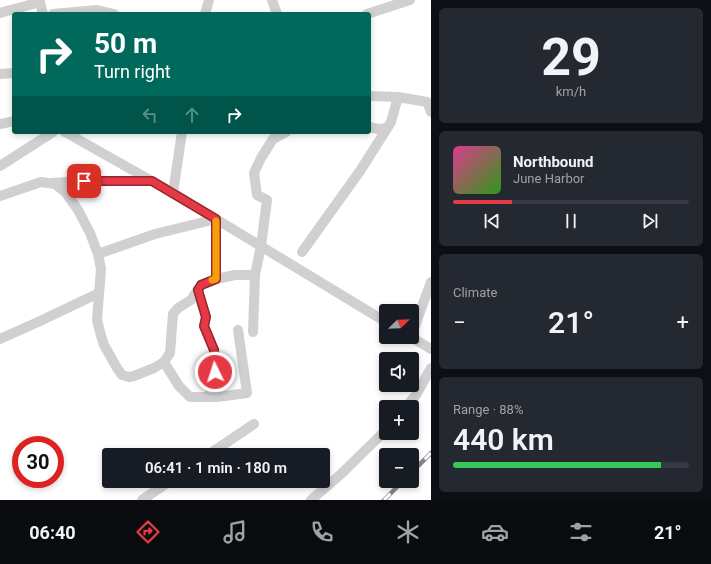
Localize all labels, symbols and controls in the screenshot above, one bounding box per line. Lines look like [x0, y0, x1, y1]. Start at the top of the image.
text: 50 m [94, 27, 157, 60]
text: 29 [541, 27, 601, 88]
icon: right [28, 28, 80, 80]
text: Turn right [94, 61, 171, 82]
text: km/h [556, 84, 586, 99]
icon: left [139, 104, 161, 126]
icon: ahead [181, 104, 203, 126]
icon: right [223, 104, 245, 126]
text: Northbound [513, 153, 594, 171]
pin [67, 164, 101, 198]
icon: arrive [73, 170, 95, 192]
text: June Harbor [513, 171, 585, 186]
icon: previous [481, 210, 503, 232]
icon: pause [560, 210, 582, 232]
icon: next [639, 210, 661, 232]
text: Climate [453, 285, 497, 300]
north arrow [379, 304, 419, 344]
map controls [379, 304, 419, 488]
text: 21° [548, 305, 594, 340]
text: − [453, 310, 466, 335]
text: + [677, 310, 689, 335]
position arrow [194, 351, 236, 393]
button: sound [379, 352, 419, 392]
button: + [379, 400, 419, 440]
text: Range · 88% [453, 402, 523, 417]
text: 440 km [453, 422, 554, 457]
speed limit sign: 30 [12, 436, 64, 488]
button: − [379, 448, 419, 488]
text: 06:41 · 1 min · 180 m [145, 459, 287, 477]
icon: directions [134, 518, 162, 546]
icon: music [221, 518, 249, 546]
icon: phone [308, 518, 336, 546]
icon: climate [394, 518, 422, 546]
icon: car [481, 518, 509, 546]
icon: filters [567, 518, 595, 546]
text: 06:40 [29, 522, 76, 543]
text: 21° [654, 522, 682, 543]

